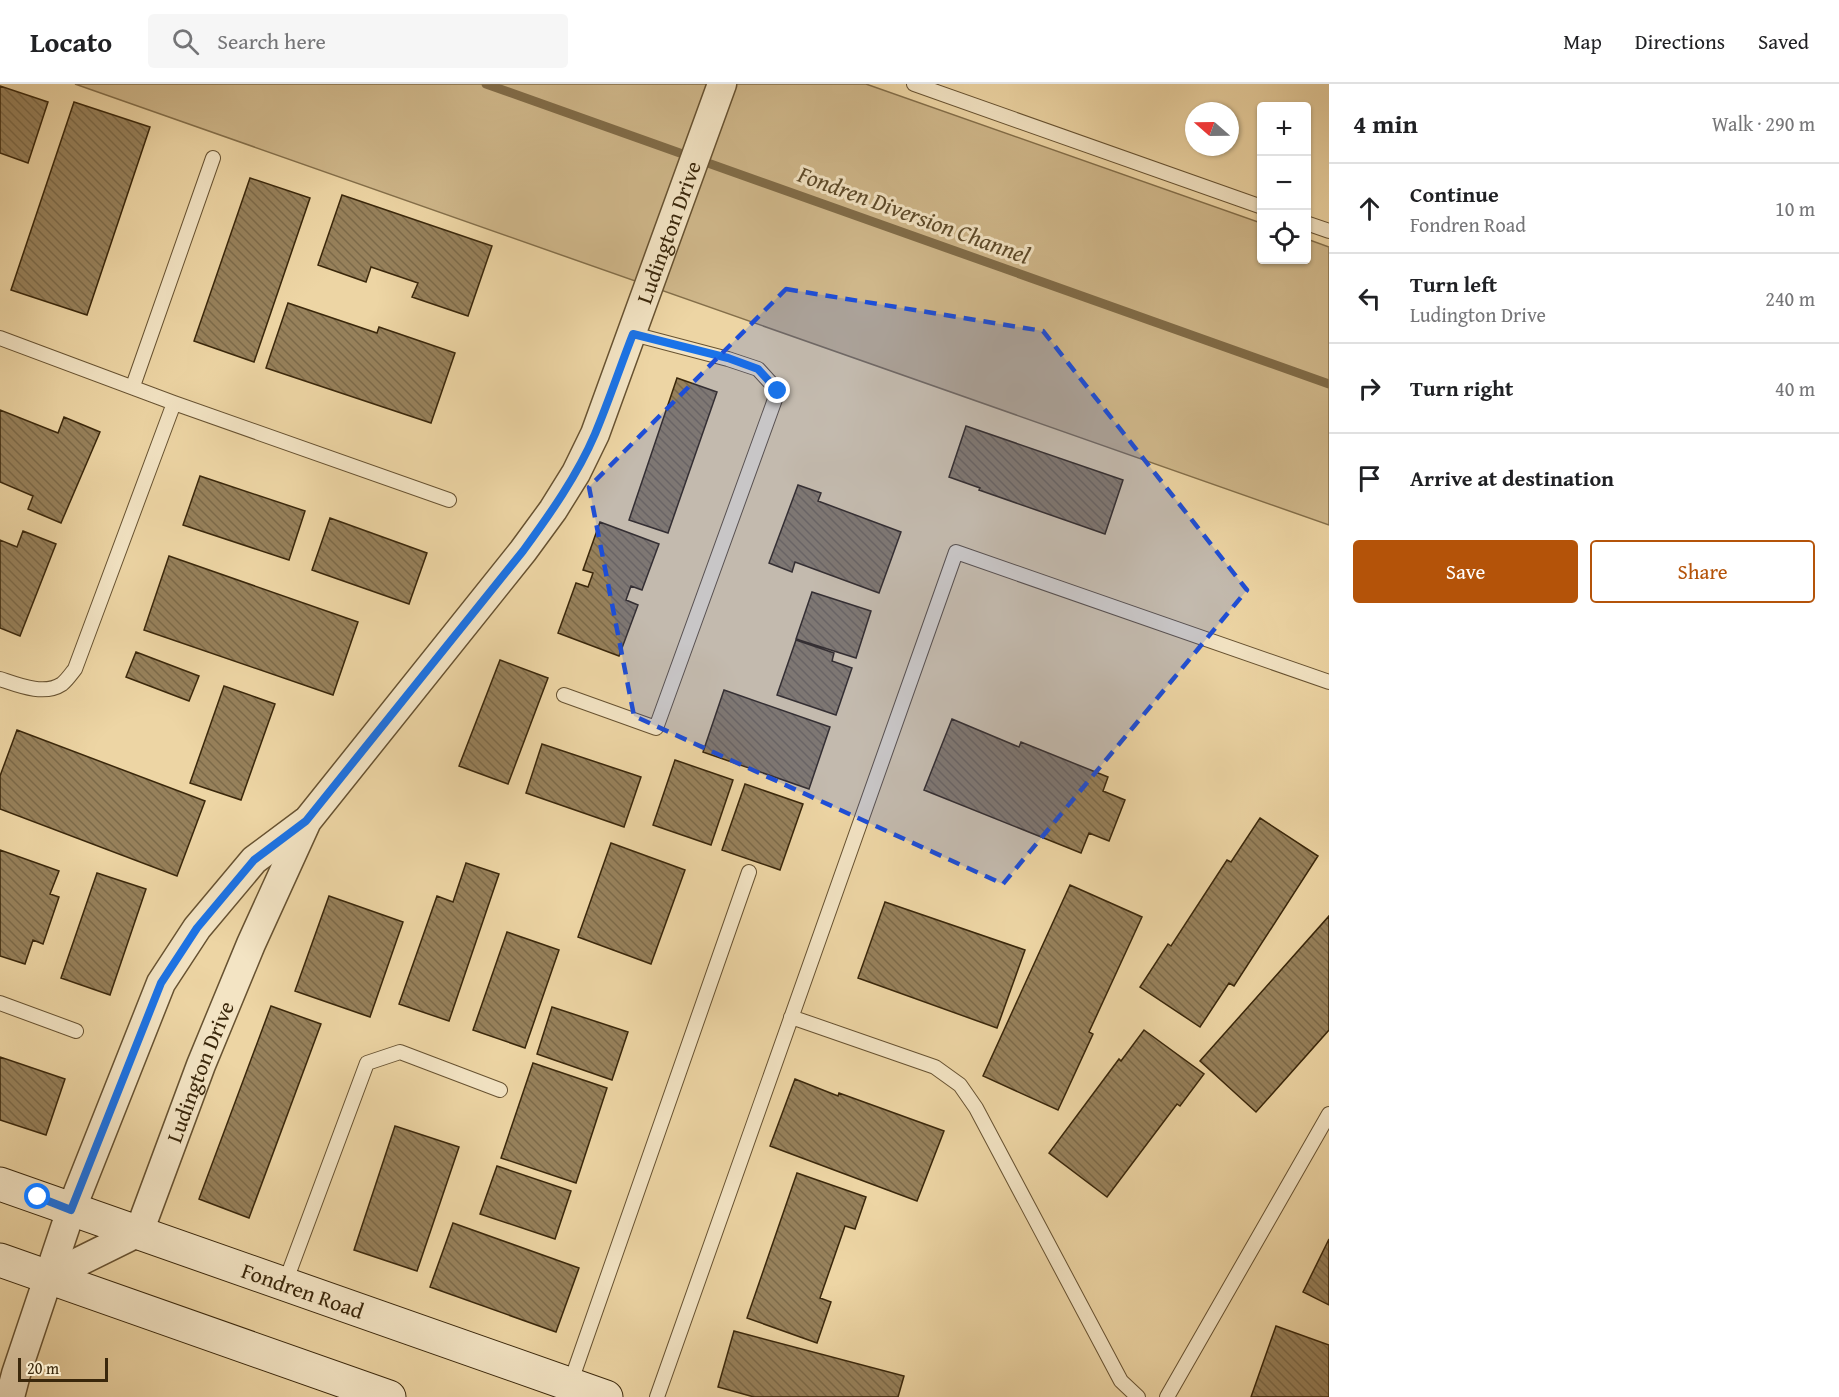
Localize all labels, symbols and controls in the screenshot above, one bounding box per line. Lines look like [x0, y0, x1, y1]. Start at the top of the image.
search box [148, 14, 568, 68]
text: Locato [30, 21, 112, 62]
icon: search [169, 25, 202, 58]
text: Search here [217, 25, 326, 57]
text: Map [1563, 26, 1602, 57]
text: Directions [1635, 26, 1725, 57]
text: Saved [1758, 26, 1809, 57]
north arrow [1185, 102, 1239, 156]
map controls [1257, 102, 1311, 264]
button: + [1257, 102, 1311, 156]
text: 4 min [1353, 104, 1418, 143]
text: Walk · 290 m [1712, 109, 1815, 138]
street label: Ludington Drive [628, 156, 709, 308]
water label: Fondren Diversion Channel [792, 156, 1035, 273]
button: − [1257, 156, 1311, 210]
text: Continue [1410, 178, 1499, 210]
icon: ahead [1353, 192, 1386, 225]
text: 10 m [1775, 194, 1815, 223]
button: locate [1257, 210, 1311, 264]
text: Fondren Road [1410, 210, 1526, 239]
text: Turn left [1410, 268, 1497, 300]
icon: left [1353, 282, 1386, 315]
text: 240 m [1765, 284, 1815, 313]
text: Ludington Drive [1410, 300, 1546, 329]
icon: right [1353, 372, 1386, 405]
text: Turn right [1410, 372, 1513, 404]
text: 40 m [1775, 374, 1815, 403]
route end [764, 377, 790, 403]
icon: arrive [1353, 462, 1386, 495]
text: Arrive at destination [1410, 462, 1614, 494]
button: Save [1353, 540, 1578, 603]
button: Share [1590, 540, 1815, 603]
street label: Ludington Drive [158, 996, 242, 1147]
route start [24, 1183, 50, 1209]
street label: Fondren Road [237, 1254, 369, 1327]
scale bar [18, 1355, 108, 1382]
text: 20 m [27, 1356, 59, 1380]

